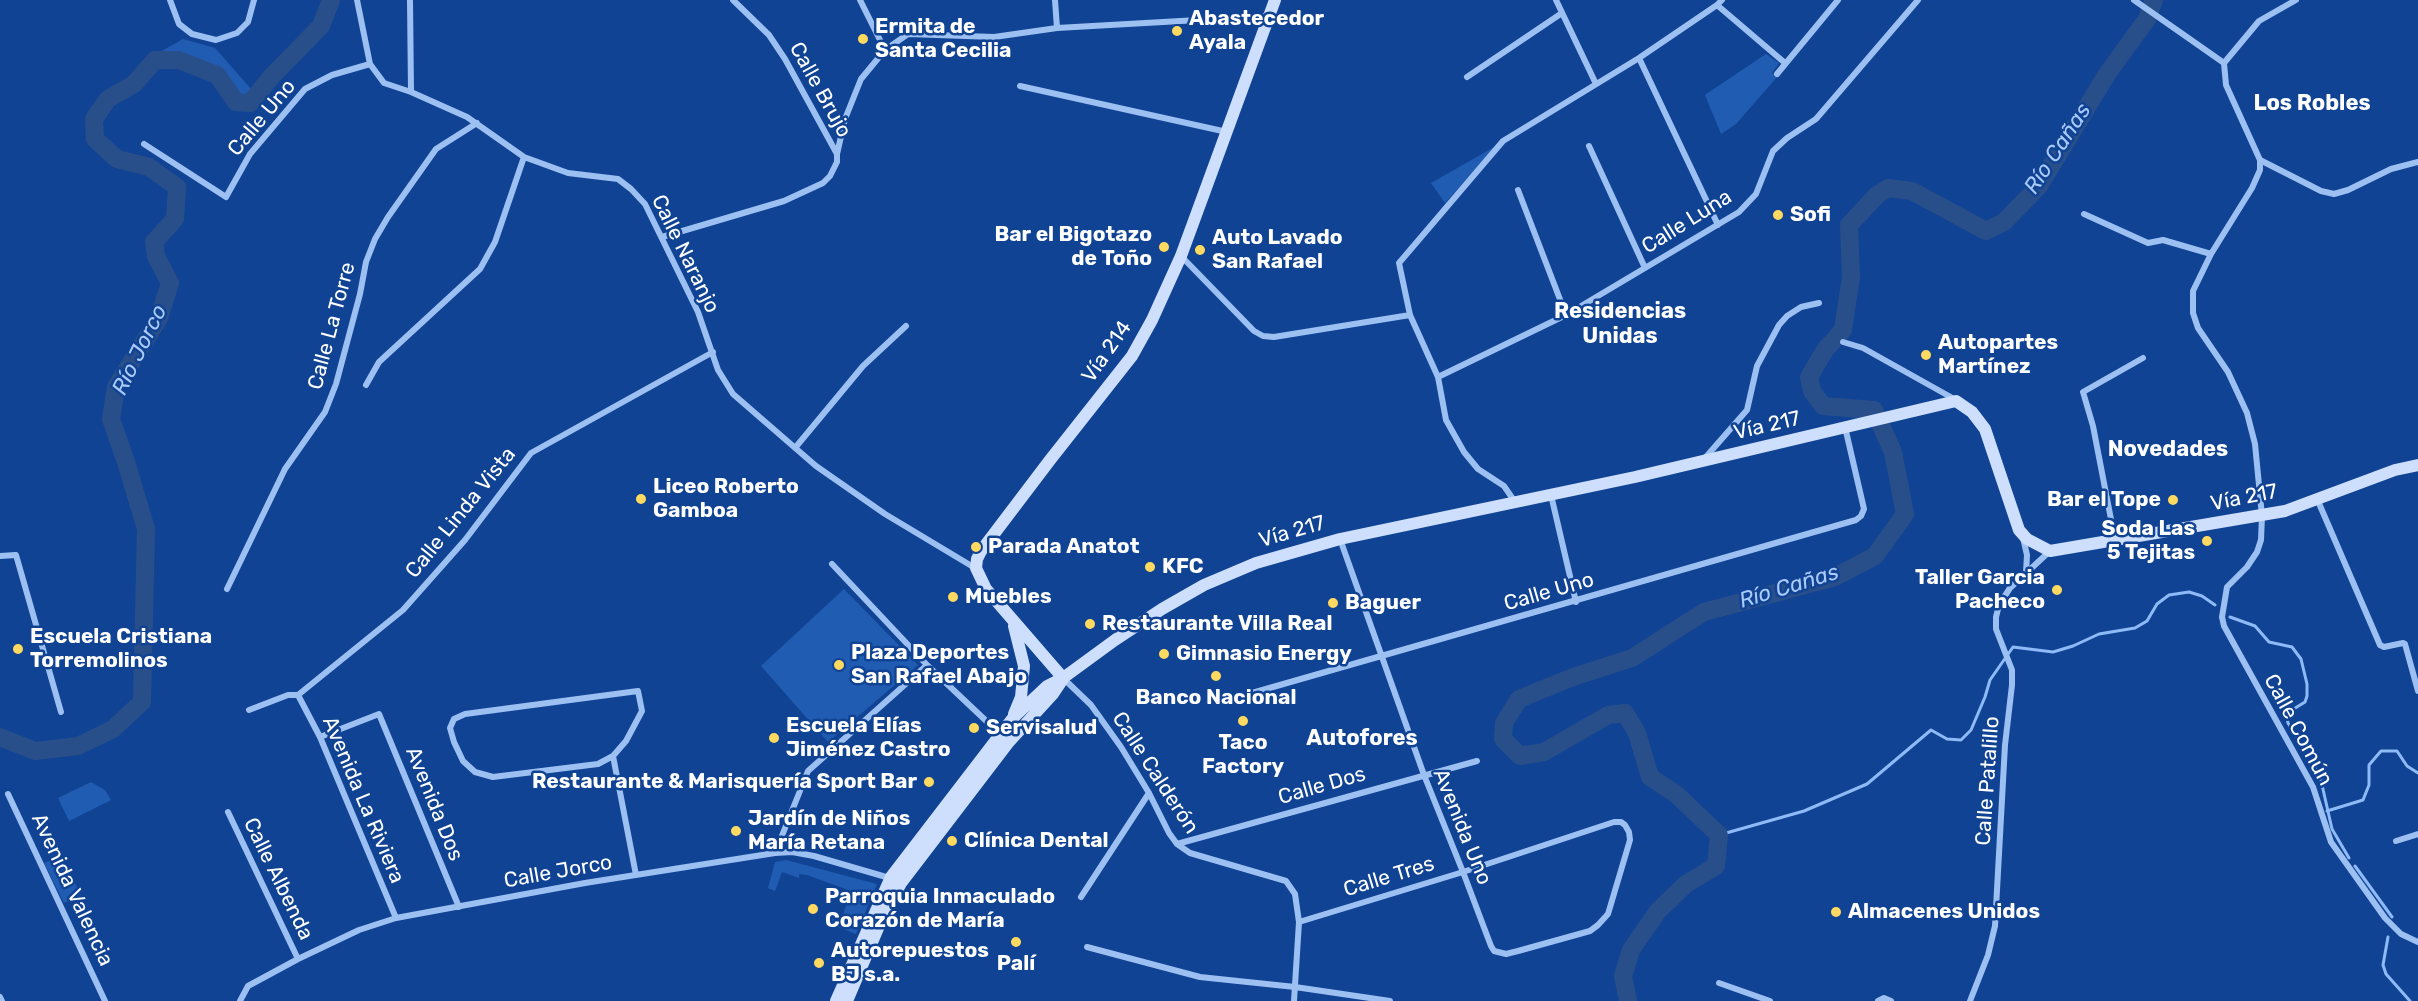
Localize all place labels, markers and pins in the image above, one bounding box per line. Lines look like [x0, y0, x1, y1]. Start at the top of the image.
place label: Abastecedor Ayala [1189, 6, 1324, 56]
place label: Ermita de Santa Cecilia [875, 14, 1011, 64]
marker: Abastecedor Ayala [1170, 24, 1184, 38]
marker: Ermita de Santa Cecilia [856, 32, 870, 46]
place label: Sofi [1790, 202, 1831, 228]
marker: Sofi [1771, 208, 1785, 222]
place label: Bar el Bigotazo de Toño [994, 222, 1152, 272]
place label: Auto Lavado San Rafael [1212, 225, 1343, 275]
marker: Bar el Bigotazo de Toño [1157, 240, 1171, 254]
marker: Auto Lavado San Rafael [1193, 243, 1207, 257]
place label: Autopartes Martínez [1938, 330, 2058, 380]
marker: Autopartes Martínez [1919, 348, 1933, 362]
place label: Liceo Roberto Gamboa [653, 474, 799, 524]
place label: Bar el Tope [2047, 487, 2161, 513]
marker: Liceo Roberto Gamboa [634, 492, 648, 506]
marker: Bar el Tope [2166, 493, 2180, 507]
place label: Soda Las 5 Tejitas [2102, 516, 2195, 566]
place label: Parada Anatot [988, 534, 1139, 560]
marker: Soda Las 5 Tejitas [2200, 534, 2214, 548]
marker: Parada Anatot [969, 540, 983, 554]
place label: KFC [1162, 554, 1204, 580]
marker: KFC [1143, 560, 1157, 574]
place label: Taller Garcia Pacheco [1915, 565, 2045, 615]
marker: Taller Garcia Pacheco [2050, 583, 2064, 597]
place label: Muebles [965, 584, 1052, 610]
marker: Muebles [946, 590, 960, 604]
place label: Baguer [1345, 590, 1421, 616]
marker: Baguer [1326, 596, 1340, 610]
place label: Restaurante Villa Real [1102, 611, 1332, 637]
marker: Restaurante Villa Real [1083, 617, 1097, 631]
place label: Escuela Cristiana Torremolinos [30, 624, 212, 674]
place label: Plaza Deportes San Rafael Abajo [851, 640, 1027, 690]
place label: Gimnasio Energy [1176, 641, 1352, 667]
marker: Escuela Cristiana Torremolinos [11, 642, 25, 656]
marker: Gimnasio Energy [1157, 647, 1171, 661]
marker: Plaza Deportes San Rafael Abajo [832, 658, 846, 672]
marker: Banco Nacional [1209, 669, 1223, 683]
place label: Banco Nacional [1136, 685, 1296, 711]
place label: Escuela Elías Jiménez Castro [786, 713, 951, 763]
marker: Taco Factory [1236, 714, 1250, 728]
place label: Servisalud [986, 715, 1097, 741]
marker: Servisalud [967, 721, 981, 735]
place label: Taco Factory [1202, 730, 1284, 780]
marker: Escuela Elías Jiménez Castro [767, 731, 781, 745]
place label: Restaurante & Marisquería Sport Bar [532, 769, 917, 795]
marker: Restaurante & Marisquería Sport Bar [922, 775, 936, 789]
place label: Jardín de Niños María Retana [748, 806, 910, 856]
marker: Jardín de Niños María Retana [729, 824, 743, 838]
place label: Clínica Dental [964, 828, 1109, 854]
marker: Clínica Dental [945, 834, 959, 848]
place label: Parroquia Inmaculado Corazón de María [825, 884, 1055, 934]
place label: Almacenes Unidos [1848, 899, 2040, 925]
marker: Parroquia Inmaculado Corazón de María [806, 902, 820, 916]
marker: Almacenes Unidos [1829, 905, 1843, 919]
marker: Palí [1009, 935, 1023, 949]
place label: Autorepuestos BJ s.a. [831, 938, 989, 988]
place label: Palí [997, 951, 1035, 977]
marker: Autorepuestos BJ s.a. [812, 956, 826, 970]

